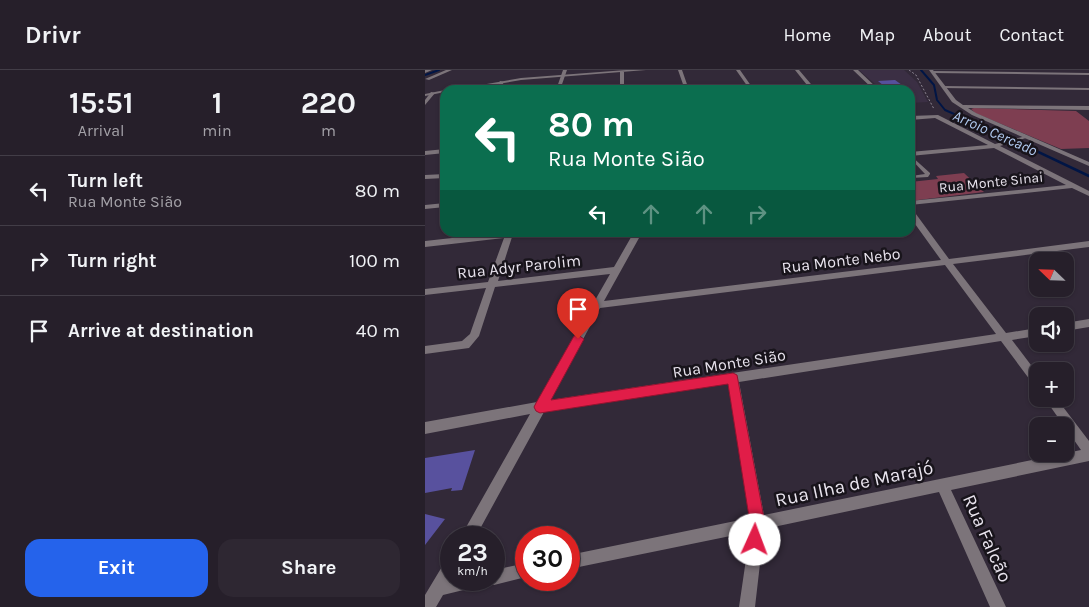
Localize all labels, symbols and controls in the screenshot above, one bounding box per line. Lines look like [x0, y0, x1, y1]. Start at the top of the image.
text: Drivr [25, 21, 81, 49]
text: Home [783, 24, 831, 46]
text: Map [859, 24, 895, 46]
text: About [923, 24, 972, 46]
text: Contact [1000, 24, 1064, 46]
text: 15:51 [69, 85, 133, 121]
text: 1 [212, 85, 222, 121]
text: 220 [301, 85, 356, 121]
text: 80 m [548, 104, 635, 145]
icon: left [465, 105, 530, 170]
water label: Arroio Cercado [950, 106, 1040, 160]
text: Arrival [78, 121, 125, 140]
text: min [202, 121, 232, 140]
text: m [321, 121, 336, 140]
text: Rua Monte Sião [548, 146, 705, 172]
street label: Rua Monte Sinai [938, 169, 1044, 196]
text: Turn left [68, 170, 143, 192]
icon: left [25, 177, 53, 205]
text: 80 m [355, 180, 400, 202]
text: Rua Monte Sião [68, 192, 182, 211]
icon: left [584, 200, 612, 228]
icon: ahead [637, 200, 665, 228]
icon: ahead [690, 200, 718, 228]
icon: right [743, 200, 771, 228]
street label: Rua Monte Nebo [781, 244, 902, 277]
icon: right [25, 247, 53, 275]
text: Turn right [68, 250, 157, 272]
text: 100 m [349, 250, 400, 272]
street label: Rua Adyr Parolim [456, 251, 582, 282]
north arrow [1029, 252, 1074, 298]
map controls [1029, 252, 1074, 462]
pin [557, 288, 599, 339]
icon: arrive [564, 295, 592, 323]
button: sound [1029, 307, 1074, 352]
icon: arrive [25, 317, 53, 345]
text: Arrive at destination [68, 320, 254, 342]
text: 40 m [356, 320, 400, 342]
street label: Rua Monte Sião [671, 345, 787, 382]
button: + [1029, 362, 1074, 407]
button: − [1029, 417, 1074, 462]
street label: Rua Ilha de Marajó [773, 456, 935, 511]
street label: Rua Falcão [958, 491, 1016, 586]
position arrow [728, 513, 780, 565]
speed limit sign: 30 [515, 526, 580, 591]
text: 23 [457, 538, 488, 567]
button: Exit [25, 539, 208, 597]
button: Share [218, 539, 400, 597]
text: km/h [457, 564, 488, 578]

